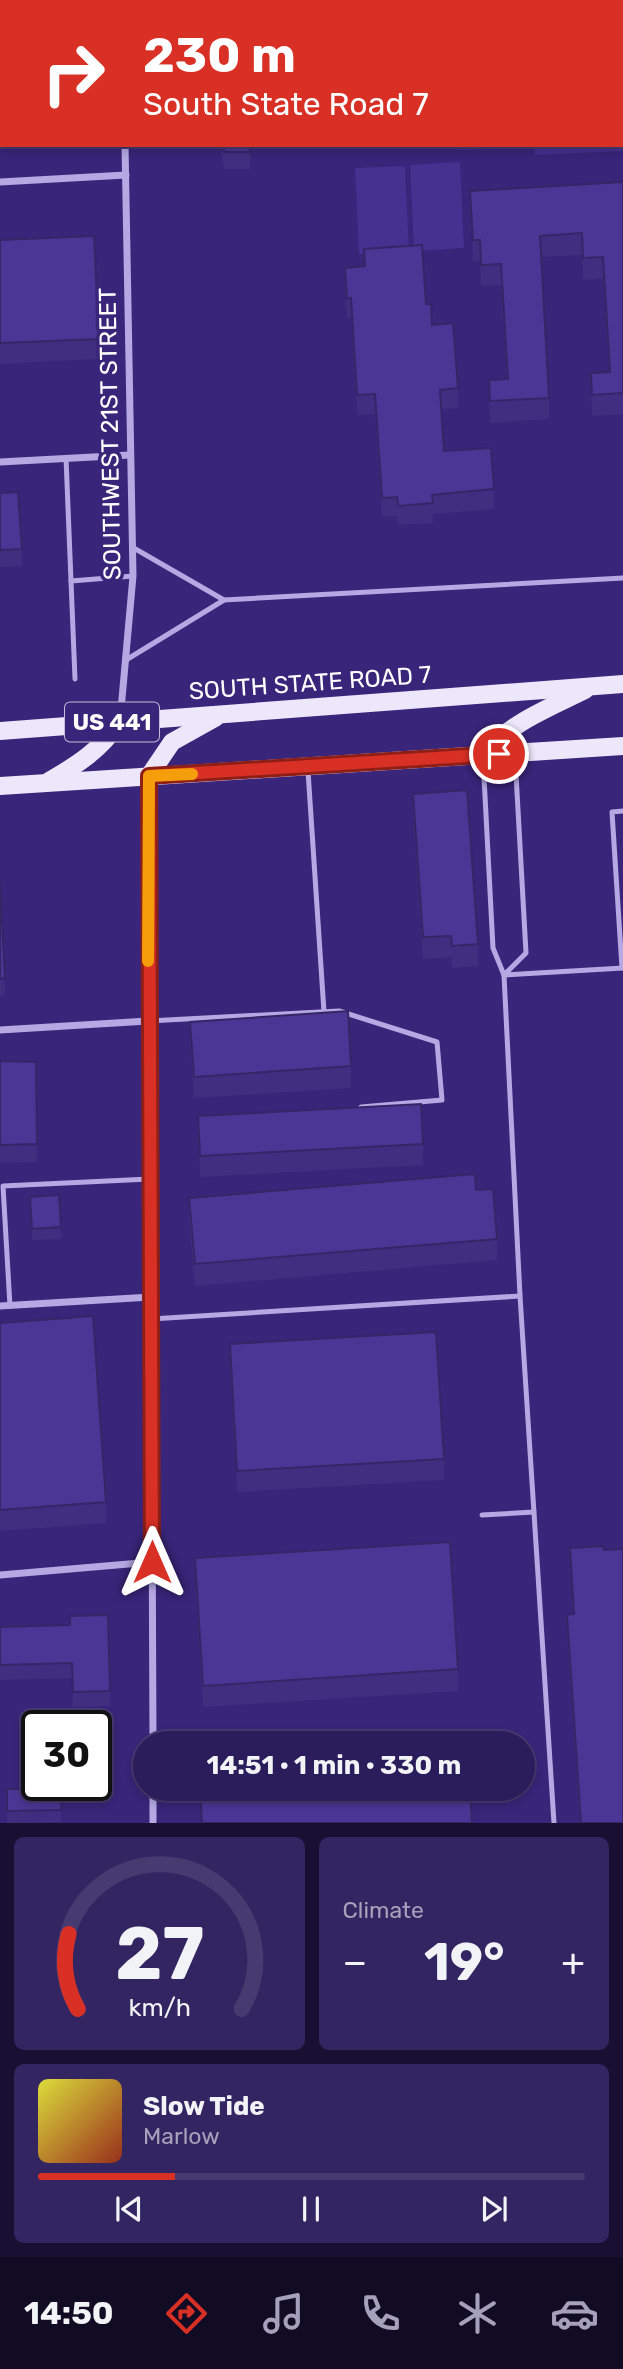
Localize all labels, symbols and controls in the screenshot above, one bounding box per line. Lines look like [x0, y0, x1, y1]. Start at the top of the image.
text: 230 m [143, 26, 296, 84]
icon: right [28, 28, 119, 119]
text: South State Road 7 [143, 85, 429, 123]
street label: SOUTHWEST 21ST STREET [93, 288, 127, 580]
street label: SOUTH STATE ROAD 7 [188, 661, 432, 705]
road number: US 441 [65, 702, 159, 742]
pin [469, 724, 529, 784]
icon: arrive [480, 735, 518, 773]
position arrow [115, 1525, 189, 1599]
speed limit sign: 30 [21, 1710, 112, 1801]
text: 14:51 · 1 min · 330 m [207, 1750, 461, 1781]
text: Climate [343, 1896, 424, 1924]
text: 27 [115, 1912, 204, 1998]
text: 19° [424, 1931, 505, 1993]
text: − [343, 1939, 367, 1985]
text: + [561, 1939, 585, 1985]
text: km/h [128, 1993, 190, 2022]
text: Slow Tide [143, 2091, 265, 2122]
text: Marlow [143, 2122, 220, 2150]
icon: previous [110, 2190, 148, 2228]
icon: pause [292, 2190, 330, 2228]
icon: next [475, 2190, 513, 2228]
icon: directions [162, 2289, 211, 2338]
icon: music [259, 2289, 308, 2338]
icon: phone [356, 2289, 405, 2338]
icon: climate [453, 2289, 502, 2338]
icon: car [550, 2289, 599, 2338]
text: 14:50 [24, 2294, 114, 2332]

